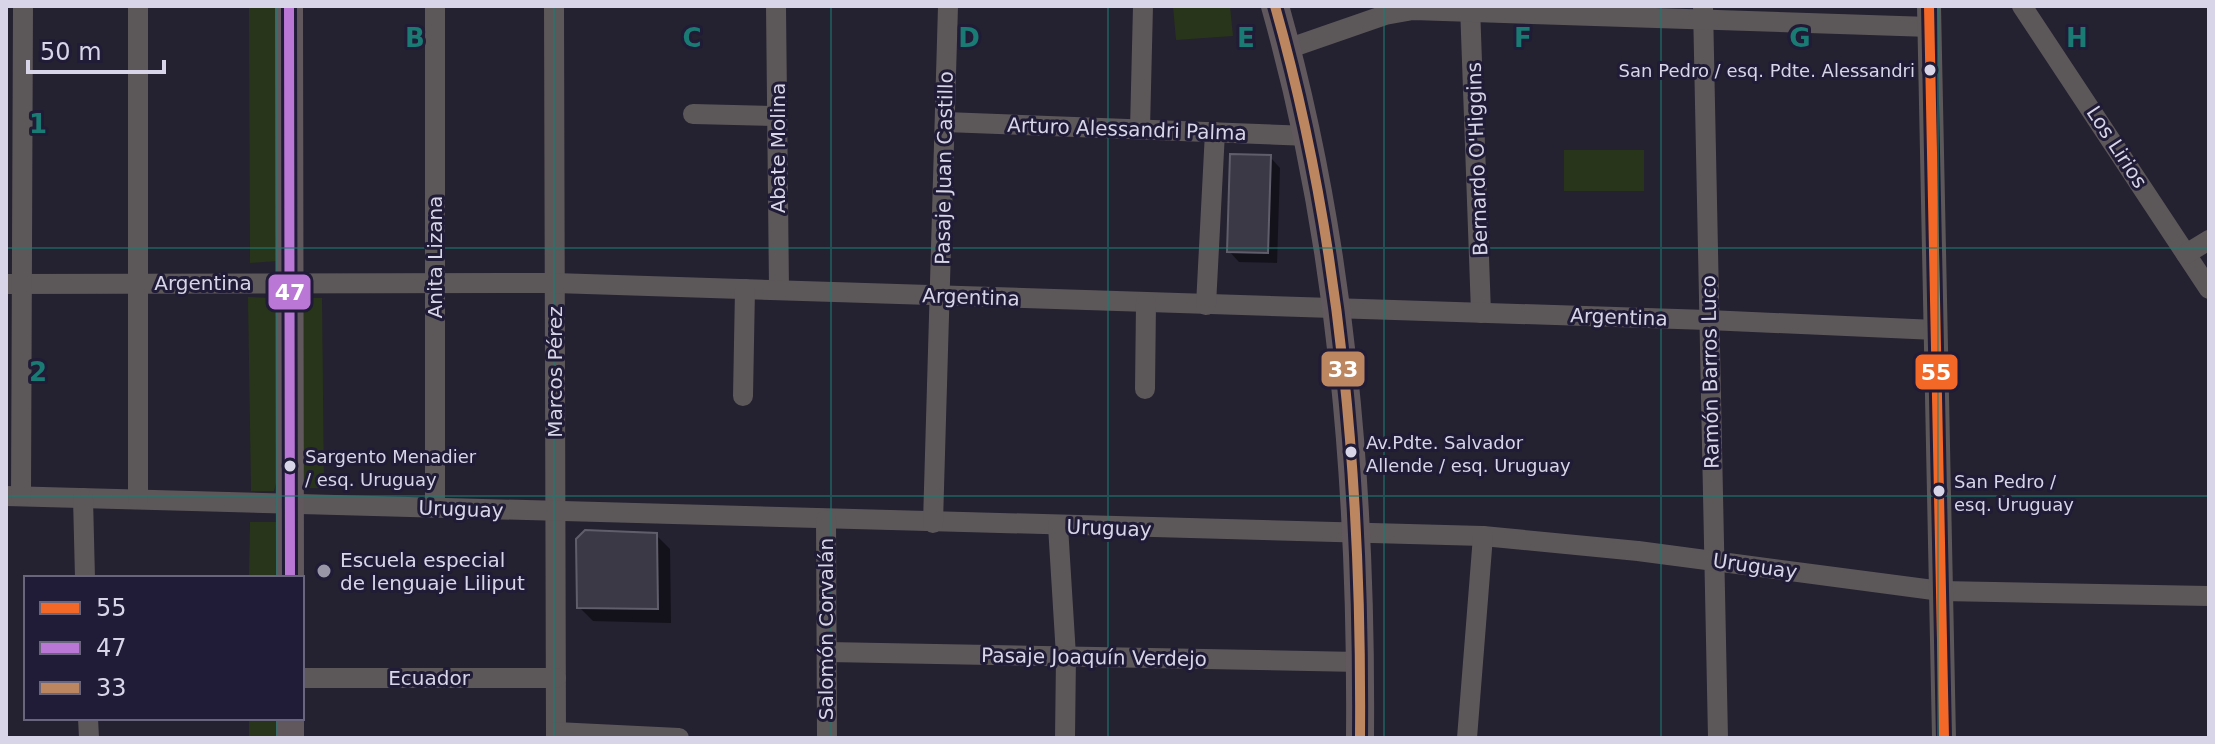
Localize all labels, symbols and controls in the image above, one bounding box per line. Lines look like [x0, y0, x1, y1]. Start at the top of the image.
text: B [405, 23, 425, 53]
text: C [682, 23, 702, 53]
text: D [958, 23, 980, 53]
text: E [1237, 23, 1255, 53]
text: F [1514, 23, 1532, 53]
text: G [1789, 23, 1811, 53]
text: H [2066, 23, 2088, 53]
scale bar [28, 24, 164, 74]
text: 50 m [40, 38, 102, 66]
place label: San Pedro / esq. Pdte. Alessandri [1619, 60, 1915, 81]
street label: Bernardo O'Higgins [1462, 62, 1492, 256]
marker: San Pedro / esq. Pdte. Alessandri [1922, 62, 1938, 78]
street label: Pasaje Juan Castillo [930, 71, 958, 265]
street label: Abate Molina [766, 83, 790, 213]
street label: Los Lirios [2082, 101, 2152, 193]
text: 1 [29, 109, 47, 139]
street label: Arturo Alessandri Palma [1007, 113, 1247, 145]
street label: Anita Lizana [423, 196, 447, 318]
street label: Argentina [154, 271, 252, 295]
line badge: 47 [267, 273, 312, 311]
street label: Ramón Barros Luco [1696, 275, 1724, 469]
text: 47 [275, 280, 305, 305]
street label: Argentina [922, 283, 1020, 311]
street label: Argentina [1570, 303, 1668, 331]
street label: Marcos Pérez [543, 306, 567, 438]
line badge: 33 [1320, 350, 1366, 388]
line badge: 55 [1914, 353, 1959, 391]
text: 2 [29, 357, 47, 387]
text: 33 [1328, 357, 1358, 382]
text: 55 [1921, 360, 1951, 385]
place label: Av.Pdte. Salvador Allende / esq. Uruguay [1366, 432, 1571, 476]
marker: Av.Pdte. Salvador Allende / esq. Uruguay [1343, 444, 1359, 460]
place label: Sargento Menadier / esq. Uruguay [305, 446, 477, 490]
marker: Sargento Menadier / esq. Uruguay [282, 458, 298, 474]
place label: San Pedro / esq. Uruguay [1954, 471, 2074, 515]
marker: San Pedro / esq. Uruguay [1931, 483, 1947, 499]
street label: Uruguay [418, 496, 504, 522]
street label: Uruguay [1066, 515, 1152, 541]
street label: Salomón Corvalán [814, 538, 838, 720]
place label: Escuela especial de lenguaje Liliput [340, 548, 525, 595]
street label: Uruguay [1711, 548, 1799, 584]
marker: Escuela especial de lenguaje Liliput [315, 562, 333, 580]
legend [24, 576, 304, 720]
text: 55 [96, 594, 127, 622]
text: 47 [96, 634, 127, 662]
street label: Pasaje Joaquín Verdejo [981, 643, 1207, 671]
street label: Ecuador [388, 666, 471, 690]
text: 33 [96, 674, 127, 702]

